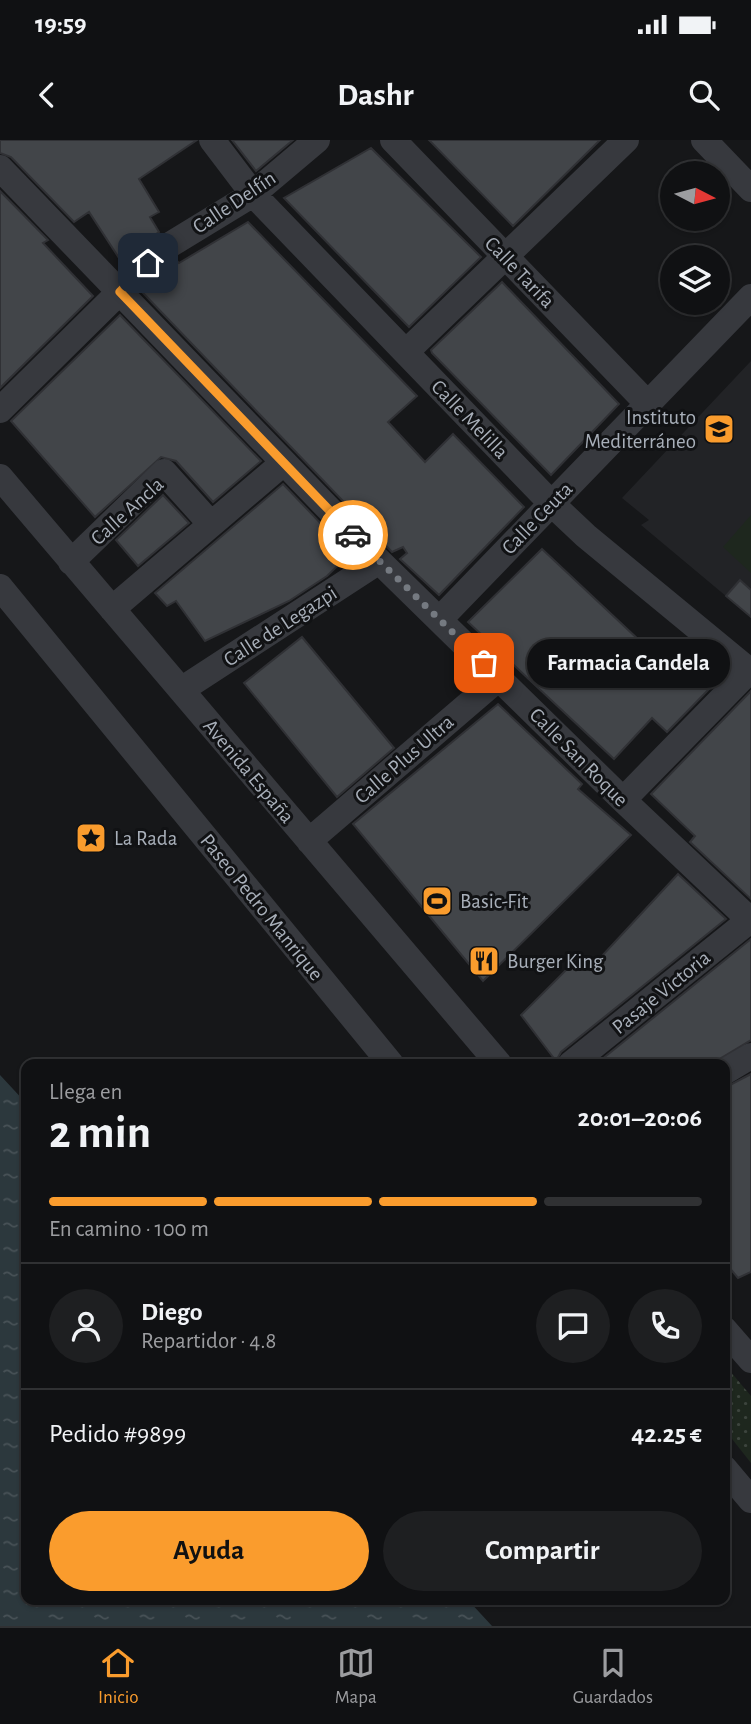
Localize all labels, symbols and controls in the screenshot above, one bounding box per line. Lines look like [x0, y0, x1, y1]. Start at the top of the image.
text: 19:59 [35, 11, 87, 37]
icon: back [28, 76, 66, 114]
icon: search [685, 76, 723, 114]
text: Dashr [337, 79, 414, 111]
north arrow [660, 161, 730, 231]
map controls [660, 161, 730, 315]
street label: Calle Delfín [189, 167, 279, 238]
pin [118, 233, 178, 293]
street label: Calle Tarifa [481, 233, 559, 312]
icon: home [129, 244, 167, 282]
button: layers [660, 245, 730, 315]
street label: Calle Melilla [427, 376, 512, 463]
place label: Instituto Mediterráneo [584, 407, 696, 452]
school or university icon: Instituto Mediterráneo [702, 412, 736, 446]
street label: Calle Ancla [87, 473, 168, 549]
street label: Calle Ceuta [498, 478, 577, 559]
courier [318, 500, 388, 570]
icon: car [334, 516, 372, 554]
street label: Calle de Legazpi [220, 582, 341, 671]
pin [454, 633, 514, 693]
callout: Farmacia Candela [526, 638, 729, 688]
icon: bag [465, 644, 503, 682]
text: Farmacia Candela [547, 652, 710, 675]
street label: Calle San Roque [525, 704, 632, 811]
street label: Calle Plus Ultra [351, 711, 458, 808]
street label: Avenida España [199, 715, 298, 828]
place icon: La Rada [74, 821, 108, 855]
place label: La Rada [114, 828, 178, 849]
street label: Paseo Pedro Manrique [196, 830, 327, 985]
sports icon: Basic-Fit [420, 884, 454, 918]
place label: Basic-Fit [460, 891, 529, 912]
restaurant icon: Burger King [467, 944, 501, 978]
street label: Pasaje Victoria [608, 946, 715, 1038]
place label: Burger King [507, 951, 604, 972]
text: Llega en [49, 1081, 122, 1104]
text: 20:01–20:06 [578, 1105, 702, 1131]
text: 2 min [49, 1110, 151, 1156]
text: En camino · 100 m [49, 1218, 209, 1241]
button: person [49, 1289, 123, 1363]
button: chat [536, 1289, 610, 1363]
button: phone [628, 1289, 702, 1363]
text: Diego [141, 1299, 203, 1325]
text: Repartidor · 4.8 [141, 1330, 276, 1353]
text: Pedido #9899 [49, 1421, 186, 1447]
text: 42.25 € [631, 1421, 702, 1447]
button: Ayuda [49, 1511, 369, 1591]
button: Compartir [383, 1511, 702, 1591]
tab: Inicio [98, 1644, 139, 1709]
tab: Mapa [335, 1644, 377, 1709]
tab: Guardados [573, 1644, 653, 1709]

